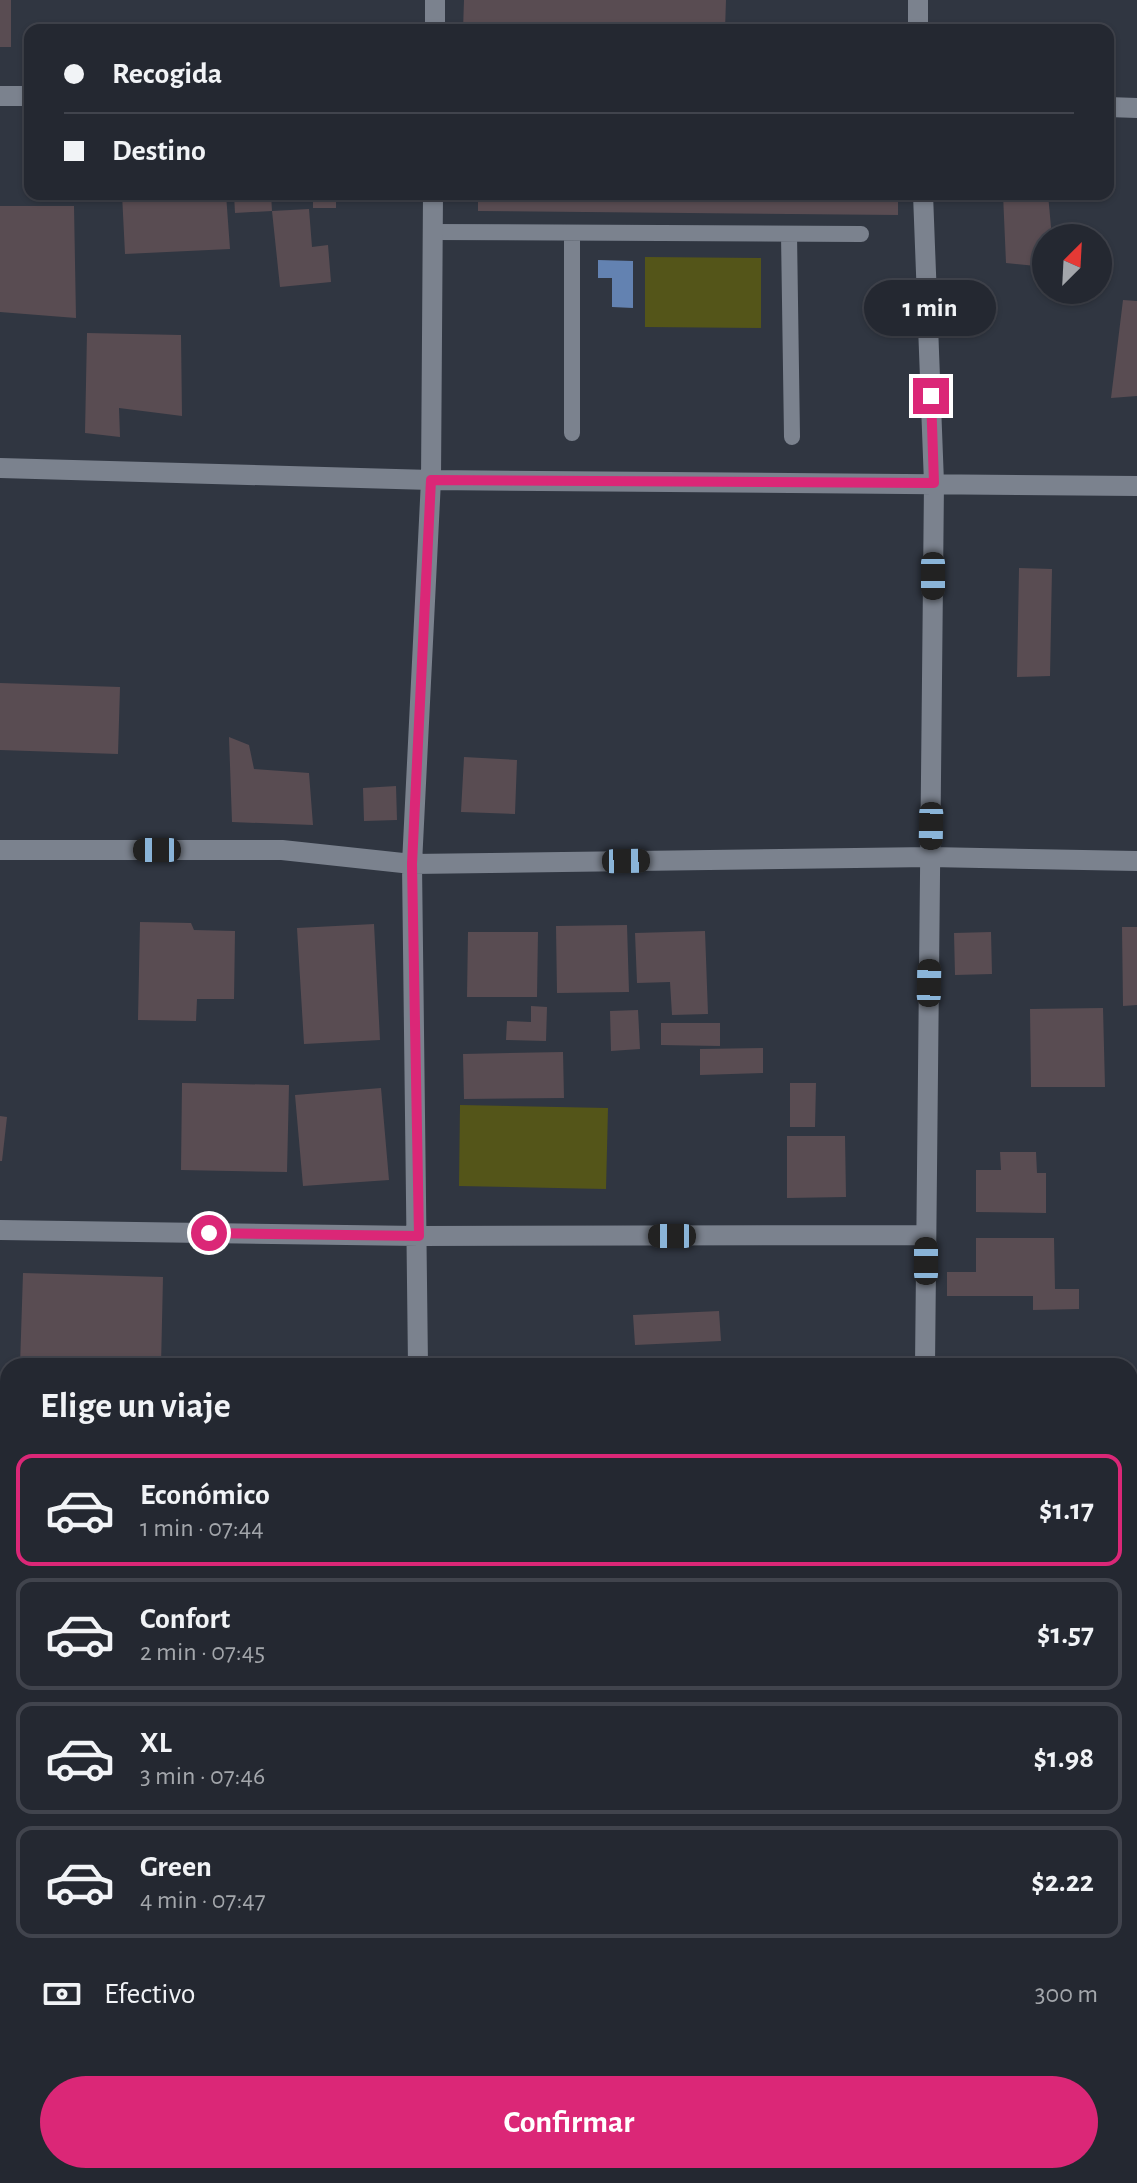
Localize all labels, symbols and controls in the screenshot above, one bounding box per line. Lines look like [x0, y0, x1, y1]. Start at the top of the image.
text: Recogida [112, 59, 222, 89]
text: Destino [112, 136, 206, 166]
north arrow [1032, 224, 1112, 304]
map controls [1032, 224, 1112, 304]
callout: 1 min [865, 280, 997, 336]
text: 1 min [903, 295, 957, 321]
route end [913, 378, 949, 414]
car [921, 552, 945, 600]
car [919, 802, 943, 850]
car [133, 838, 181, 862]
car [602, 849, 650, 873]
car [917, 959, 941, 1007]
route start [191, 1215, 227, 1251]
car [648, 1224, 696, 1248]
car [914, 1237, 938, 1285]
text: Elige un viaje [40, 1388, 231, 1424]
icon: car [44, 1474, 116, 1546]
text: Económico [140, 1480, 270, 1510]
text: $1.17 [1039, 1495, 1094, 1525]
text: 1 min · 07:44 [140, 1515, 264, 1541]
icon: car [44, 1598, 116, 1670]
text: Confort [140, 1604, 230, 1634]
text: $1.57 [1037, 1619, 1094, 1649]
text: 2 min · 07:45 [140, 1639, 265, 1665]
icon: car [44, 1722, 116, 1794]
text: XL [140, 1728, 172, 1758]
text: $1.98 [1034, 1743, 1094, 1773]
text: 3 min · 07:46 [140, 1763, 265, 1789]
icon: car [44, 1846, 116, 1918]
text: Green [140, 1852, 212, 1882]
text: $2.22 [1031, 1867, 1094, 1897]
text: 4 min · 07:47 [140, 1887, 266, 1913]
icon: cash [40, 1972, 84, 2016]
text: Efectivo [104, 1979, 196, 2009]
text: 300 m [1035, 1981, 1098, 2007]
button: Confirmar [40, 2076, 1098, 2168]

